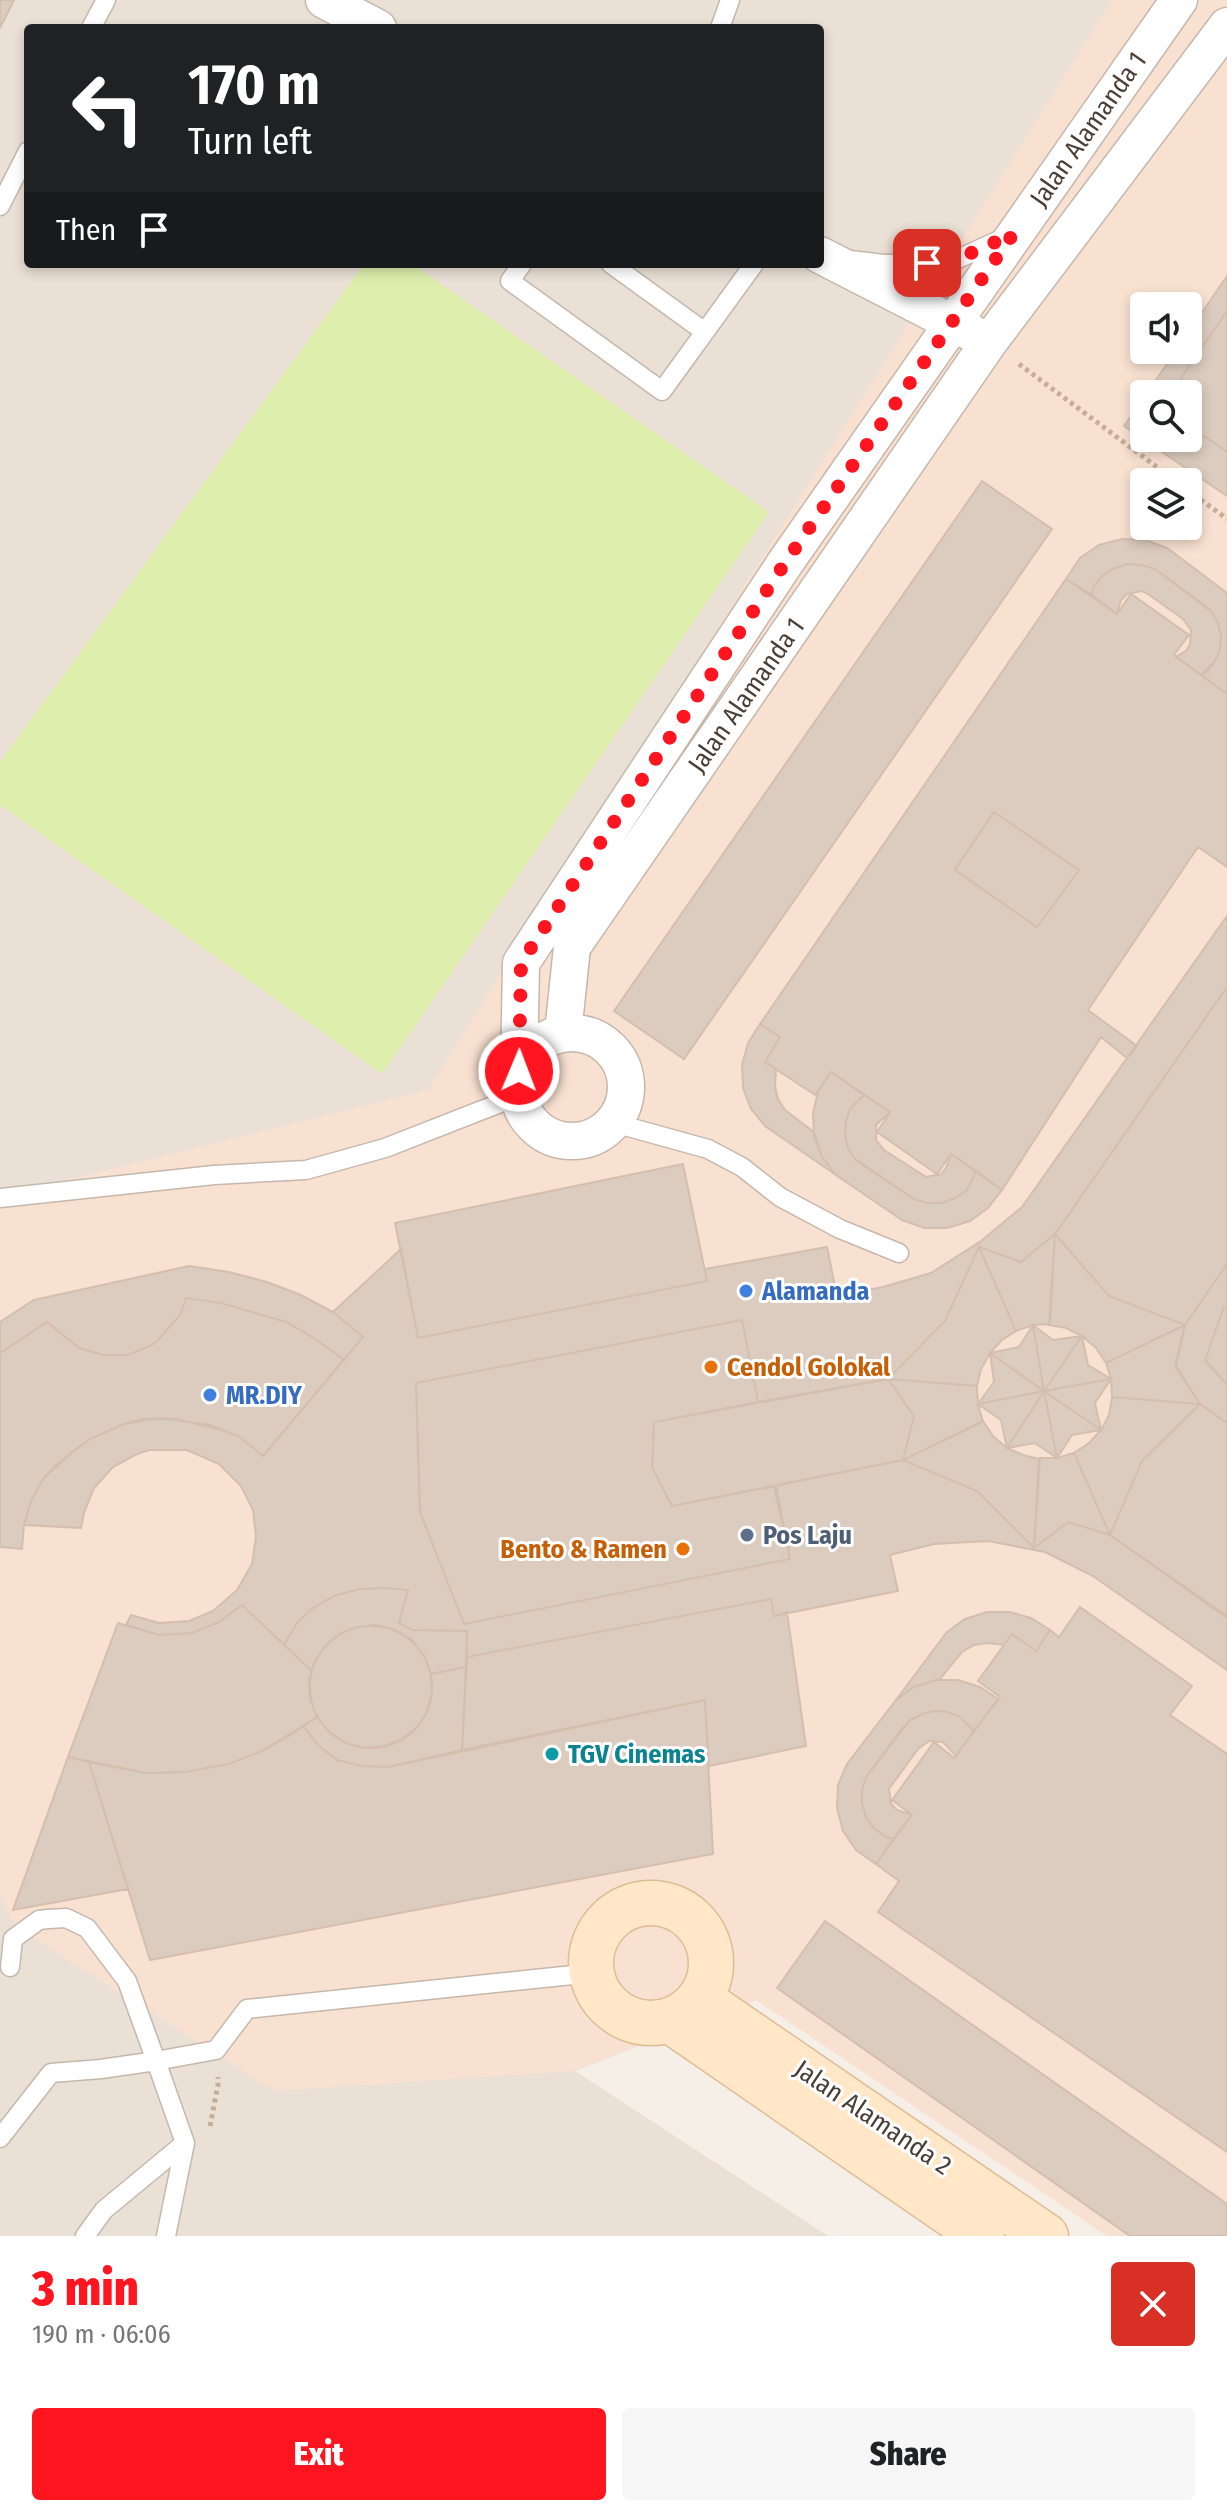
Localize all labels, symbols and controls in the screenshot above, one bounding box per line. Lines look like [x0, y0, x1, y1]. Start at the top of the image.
street label: Jalan Alamanda 1 [1024, 46, 1153, 212]
text: 170 m [188, 52, 320, 119]
icon: left [56, 56, 160, 160]
text: Turn left [188, 120, 312, 164]
icon: arrive [132, 208, 176, 252]
text: Then [56, 212, 116, 248]
pin [893, 229, 961, 297]
icon: arrive [905, 241, 949, 285]
map controls [1130, 292, 1202, 540]
button: sound [1130, 292, 1202, 364]
button: search [1130, 380, 1202, 452]
button: layers [1130, 468, 1202, 540]
street label: Jalan Alamanda 1 [682, 612, 811, 778]
position arrow [477, 1029, 561, 1113]
place label: Alamanda [761, 1276, 870, 1307]
marker: Alamanda [737, 1282, 755, 1300]
place label: Cendol Golokal [727, 1352, 891, 1383]
marker: Cendol Golokal [702, 1358, 720, 1376]
place label: MR.DIY [226, 1380, 303, 1411]
marker: MR.DIY [201, 1386, 219, 1404]
place label: Pos Laju [763, 1520, 852, 1551]
marker: Pos Laju [738, 1526, 756, 1544]
place label: Bento & Ramen [500, 1534, 667, 1565]
marker: Bento & Ramen [674, 1540, 692, 1558]
place label: TGV Cinemas [568, 1739, 705, 1770]
marker: TGV Cinemas [543, 1745, 561, 1763]
street label: Jalan Alamanda 2 [788, 2053, 957, 2181]
text: 3 min [32, 2260, 139, 2318]
button: close [1111, 2262, 1195, 2346]
text: 190 m · 06:06 [32, 2319, 171, 2350]
button: Exit [32, 2408, 606, 2500]
button: Share [622, 2408, 1195, 2500]

